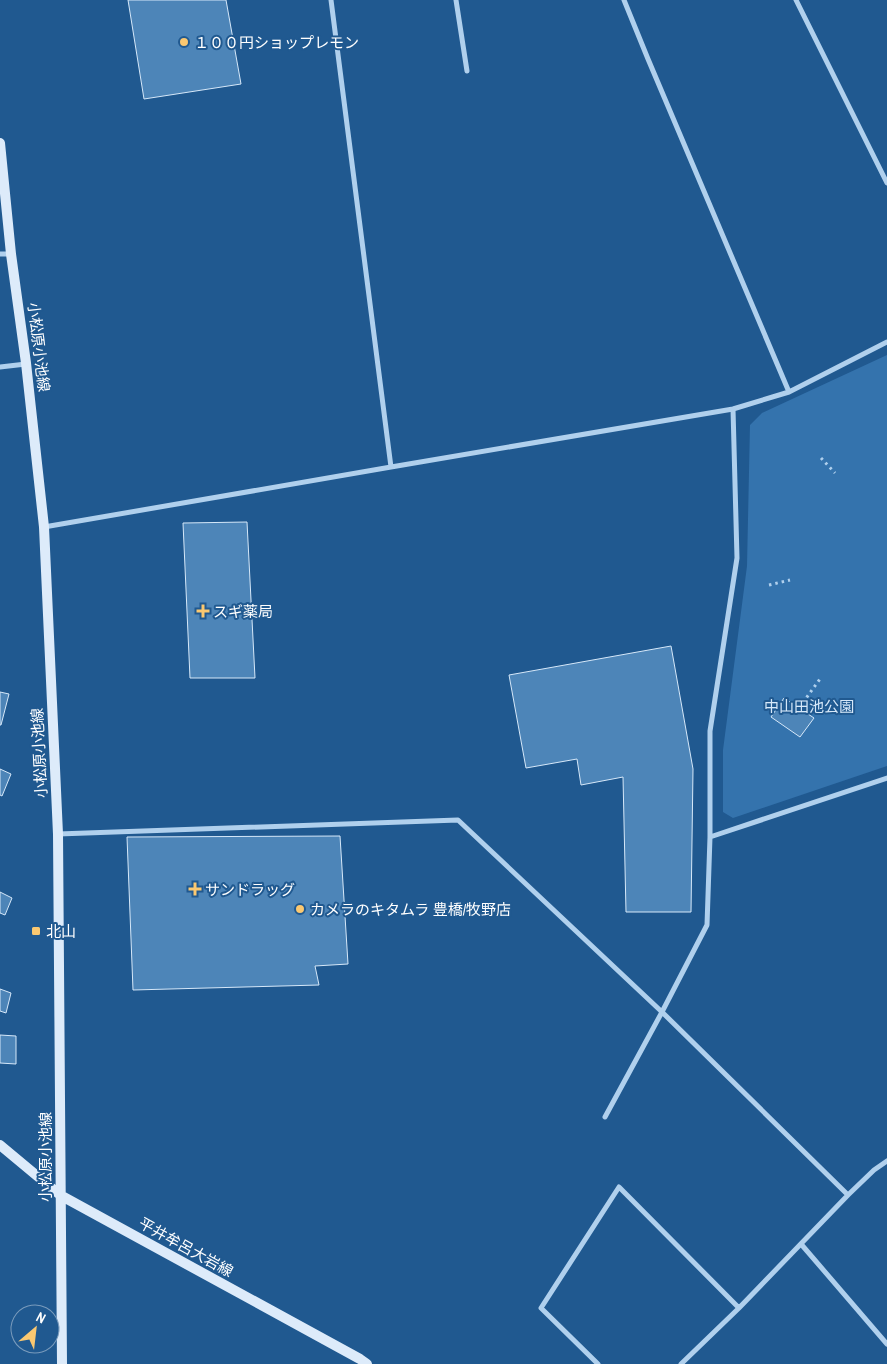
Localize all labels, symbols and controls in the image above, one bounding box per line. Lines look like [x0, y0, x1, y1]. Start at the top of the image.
place label: １００円ショップレモン [194, 32, 359, 53]
marker: １００円ショップレモン [178, 36, 190, 48]
street label: 小松原小池線 [23, 301, 55, 393]
place label: スギ薬局 [213, 601, 273, 622]
marker: スギ薬局 [197, 605, 209, 617]
park label: 中山田池公園 [764, 696, 854, 717]
street label: 小松原小池線 [26, 708, 52, 798]
place label: サンドラッグ [205, 879, 295, 900]
marker: サンドラッグ [189, 883, 201, 895]
place label: カメラのキタムラ 豊橋/牧野店 [310, 899, 511, 920]
marker: カメラのキタムラ 豊橋/牧野店 [294, 903, 306, 915]
place label: 北山 [46, 921, 76, 942]
marker: 北山 [30, 925, 42, 937]
street label: 小松原小池線 [35, 1112, 56, 1202]
street label: 平井牟呂大岩線 [135, 1212, 237, 1282]
north arrow [10, 1304, 60, 1354]
text: N [33, 1308, 49, 1327]

